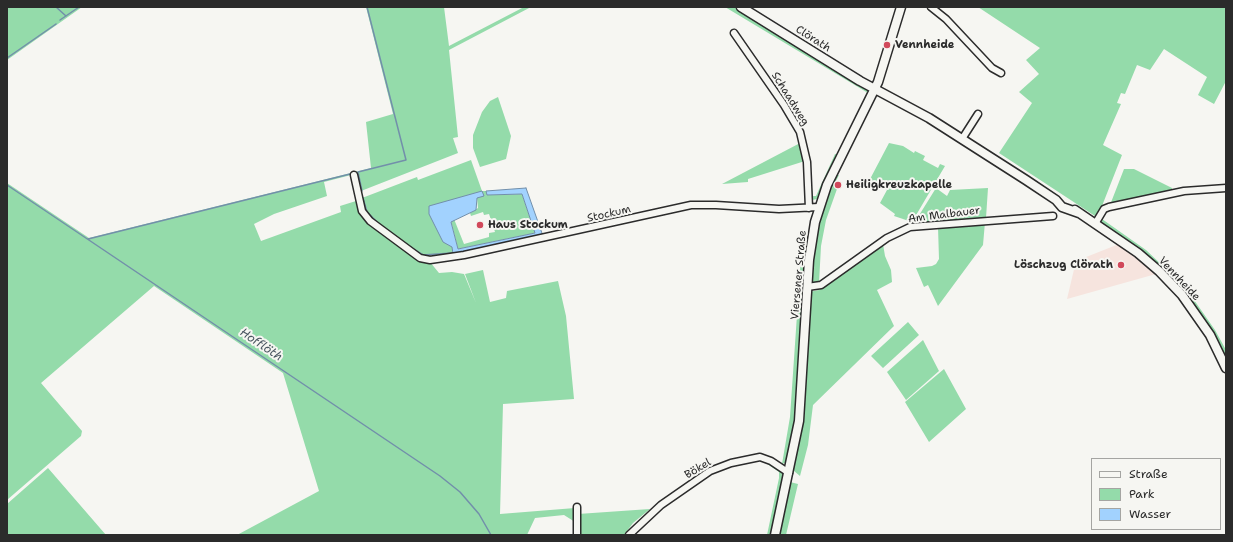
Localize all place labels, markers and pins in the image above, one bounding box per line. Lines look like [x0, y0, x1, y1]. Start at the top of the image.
place label: Vennheide [895, 38, 954, 52]
marker: Vennheide [882, 40, 892, 50]
place label: Heiligkreuzkapelle [846, 178, 952, 192]
marker: Heiligkreuzkapelle [833, 180, 843, 190]
place label: Haus Stockum [488, 218, 568, 232]
marker: Haus Stockum [475, 220, 485, 230]
place label: Löschzug Clörath [1014, 258, 1113, 272]
marker: Löschzug Clörath [1116, 260, 1126, 270]

